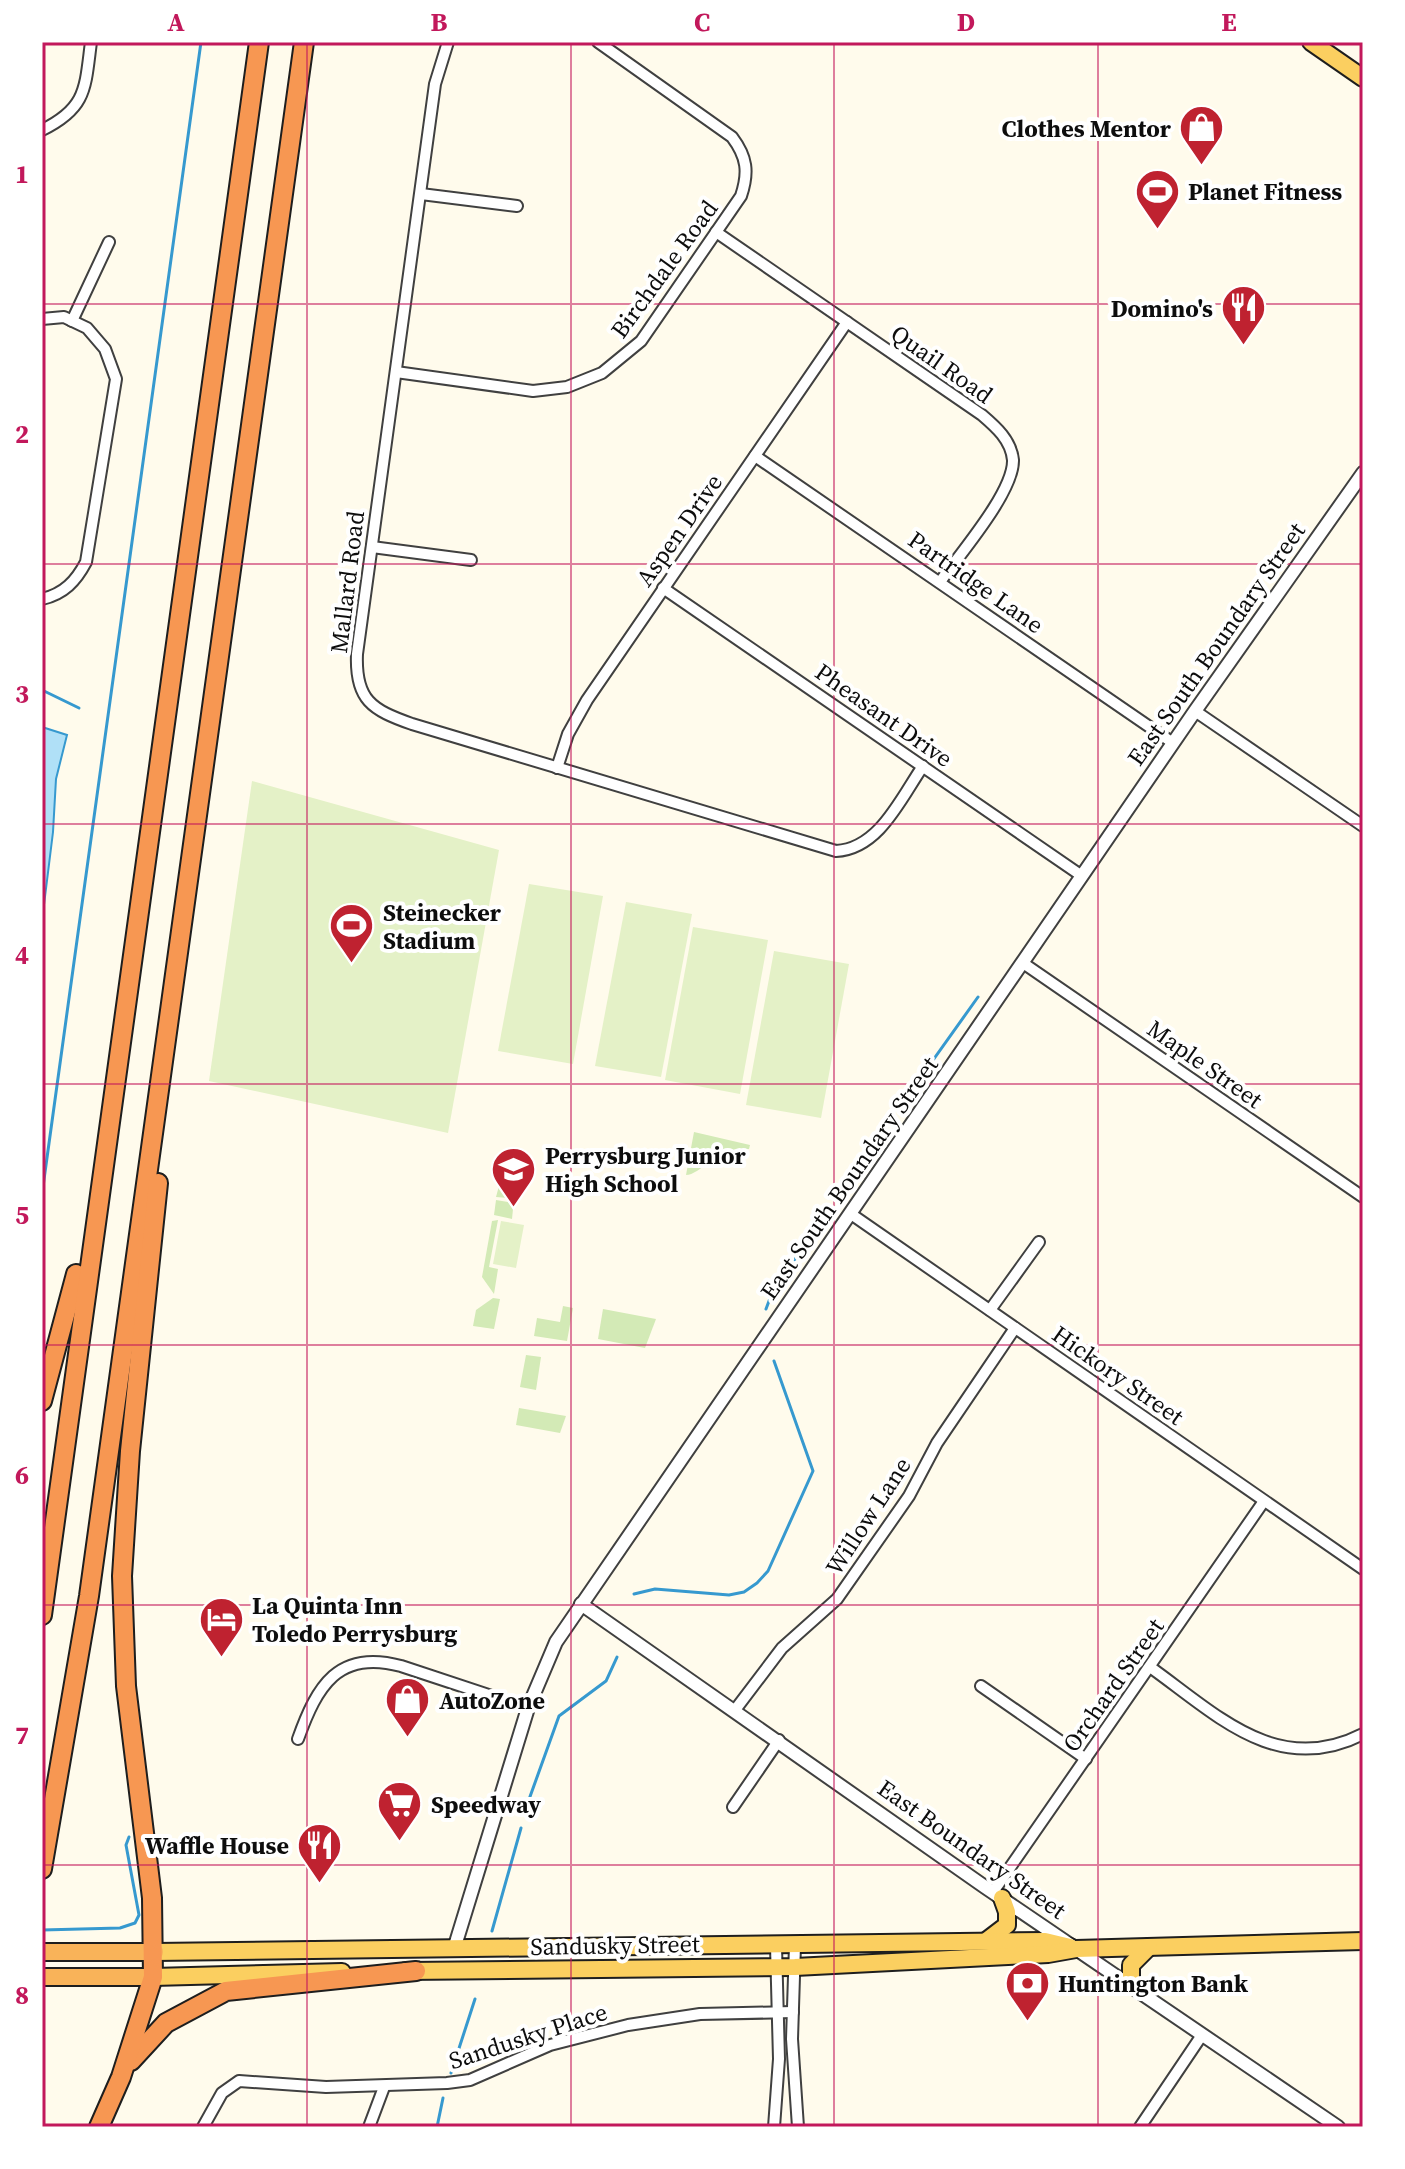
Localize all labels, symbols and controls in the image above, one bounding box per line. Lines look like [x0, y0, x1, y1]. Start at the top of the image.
text: A [167, 4, 185, 40]
text: B [431, 4, 448, 40]
text: C [694, 4, 710, 40]
text: D [957, 4, 975, 40]
text: E [1221, 4, 1237, 40]
shop icon: Clothes Mentor [1178, 104, 1226, 167]
place label: Clothes Mentor [1002, 112, 1172, 145]
text: 1 [15, 156, 29, 192]
sports icon: Planet Fitness [1133, 167, 1181, 230]
place label: Planet Fitness [1188, 175, 1342, 208]
street label: Birchdale Road [603, 193, 725, 345]
restaurant icon: Domino's [1220, 284, 1268, 347]
place label: Domino's [1111, 292, 1213, 325]
street label: Quail Road [884, 317, 1000, 411]
text: 2 [15, 416, 29, 452]
street label: Aspen Drive [628, 467, 730, 593]
street label: Mallard Road [322, 509, 372, 655]
street label: East South Boundary Street [1119, 516, 1313, 772]
street label: Partridge Lane [902, 523, 1050, 641]
street label: Pheasant Drive [809, 655, 959, 775]
text: 3 [15, 676, 29, 712]
place label: Steinecker Stadium [383, 896, 502, 957]
sports icon: Steinecker Stadium [328, 902, 376, 965]
text: 4 [15, 937, 29, 973]
street label: Maple Street [1141, 1012, 1269, 1116]
street label: East South Boundary Street [752, 1050, 946, 1306]
place label: Perrysburg Junior High School [545, 1139, 746, 1200]
school or university icon: Perrysburg Junior High School [490, 1145, 538, 1208]
text: 5 [15, 1197, 29, 1233]
street label: Hickory Street [1046, 1317, 1191, 1433]
street label: Willow Lane [818, 1451, 918, 1581]
text: 6 [15, 1457, 29, 1493]
place label: La Quinta Inn Toledo Perrysburg [252, 1589, 457, 1650]
hotel icon: La Quinta Inn Toledo Perrysburg [197, 1595, 245, 1658]
street label: Orchard Street [1055, 1611, 1171, 1758]
shop icon: AutoZone [384, 1676, 432, 1739]
place label: AutoZone [439, 1684, 545, 1717]
text: 7 [15, 1717, 29, 1753]
street label: East Boundary Street [871, 1772, 1073, 1927]
supermarket icon: Speedway [376, 1780, 424, 1843]
place label: Speedway [431, 1788, 541, 1821]
restaurant icon: Waffle House [296, 1821, 344, 1884]
place label: Waffle House [145, 1829, 289, 1862]
street label: Sandusky Street [530, 1927, 700, 1963]
bank icon: Huntington Bank [1003, 1959, 1051, 2022]
place label: Huntington Bank [1058, 1967, 1249, 2000]
text: 8 [15, 1977, 29, 2013]
street label: Sandusky Place [445, 1995, 611, 2077]

